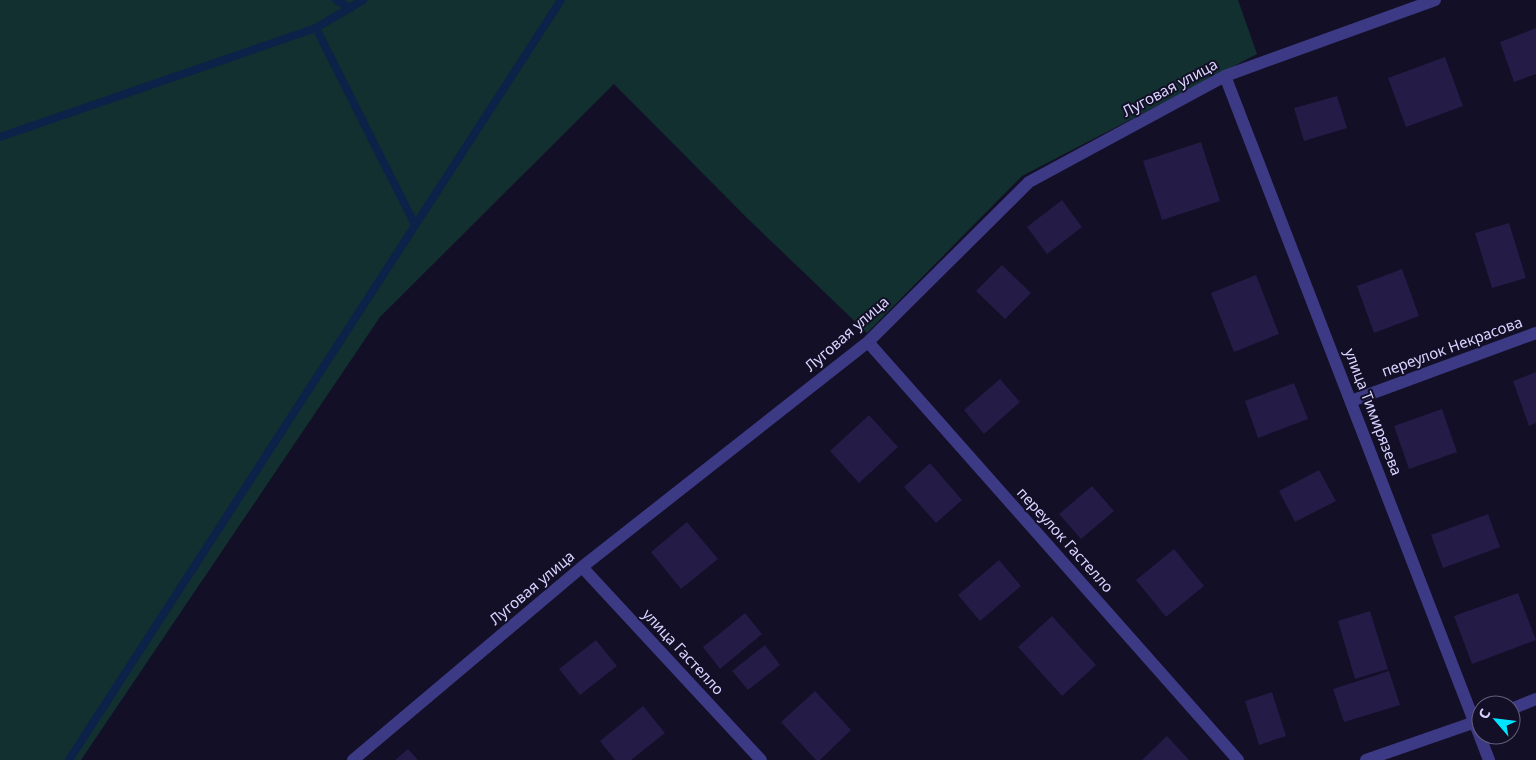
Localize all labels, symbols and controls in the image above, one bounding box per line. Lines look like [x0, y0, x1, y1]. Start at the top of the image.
street label: Луговая улица [1118, 54, 1221, 121]
street label: Луговая улица [800, 291, 893, 375]
street label: переулок Некрасова [1378, 311, 1525, 381]
street label: улица Тимирязева [1341, 345, 1407, 478]
street label: переулок Гастелло [1013, 482, 1118, 596]
street label: Луговая улица [485, 546, 578, 629]
street label: улица Гастелло [639, 604, 729, 699]
north arrow [1471, 695, 1521, 745]
text: С [1474, 705, 1495, 722]

